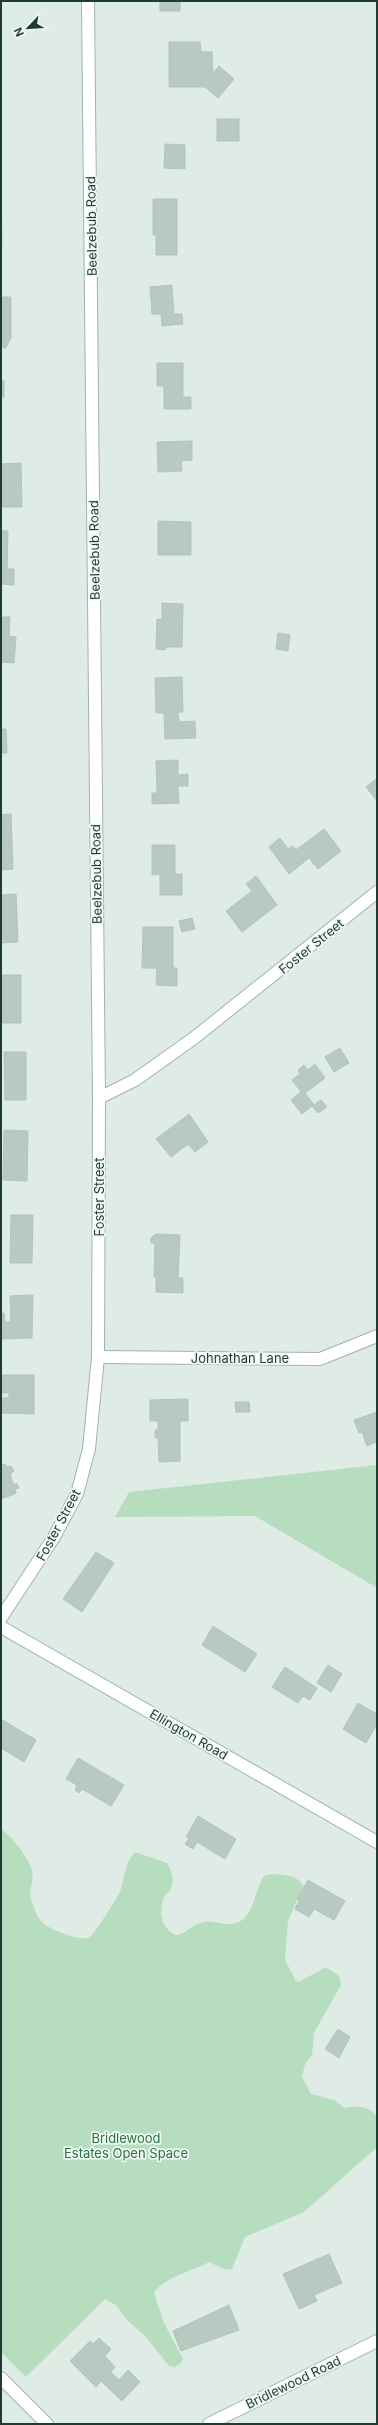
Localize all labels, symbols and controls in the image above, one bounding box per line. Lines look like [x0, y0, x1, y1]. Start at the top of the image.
north arrow [8, 8, 48, 48]
text: N [11, 25, 27, 39]
street label: Beelzebub Road [82, 176, 100, 276]
street label: Beelzebub Road [85, 500, 103, 600]
street label: Beelzebub Road [87, 824, 105, 924]
street label: Foster Street [275, 915, 347, 977]
street label: Foster Street [91, 1158, 107, 1236]
street label: Johnathan Lane [191, 1350, 289, 1366]
street label: Foster Street [32, 1486, 84, 1564]
street label: Ellington Road [147, 1705, 231, 1763]
park label: Bridlewood Estates Open Space [64, 2130, 188, 2161]
street label: Bridlewood Road [243, 2352, 343, 2412]

